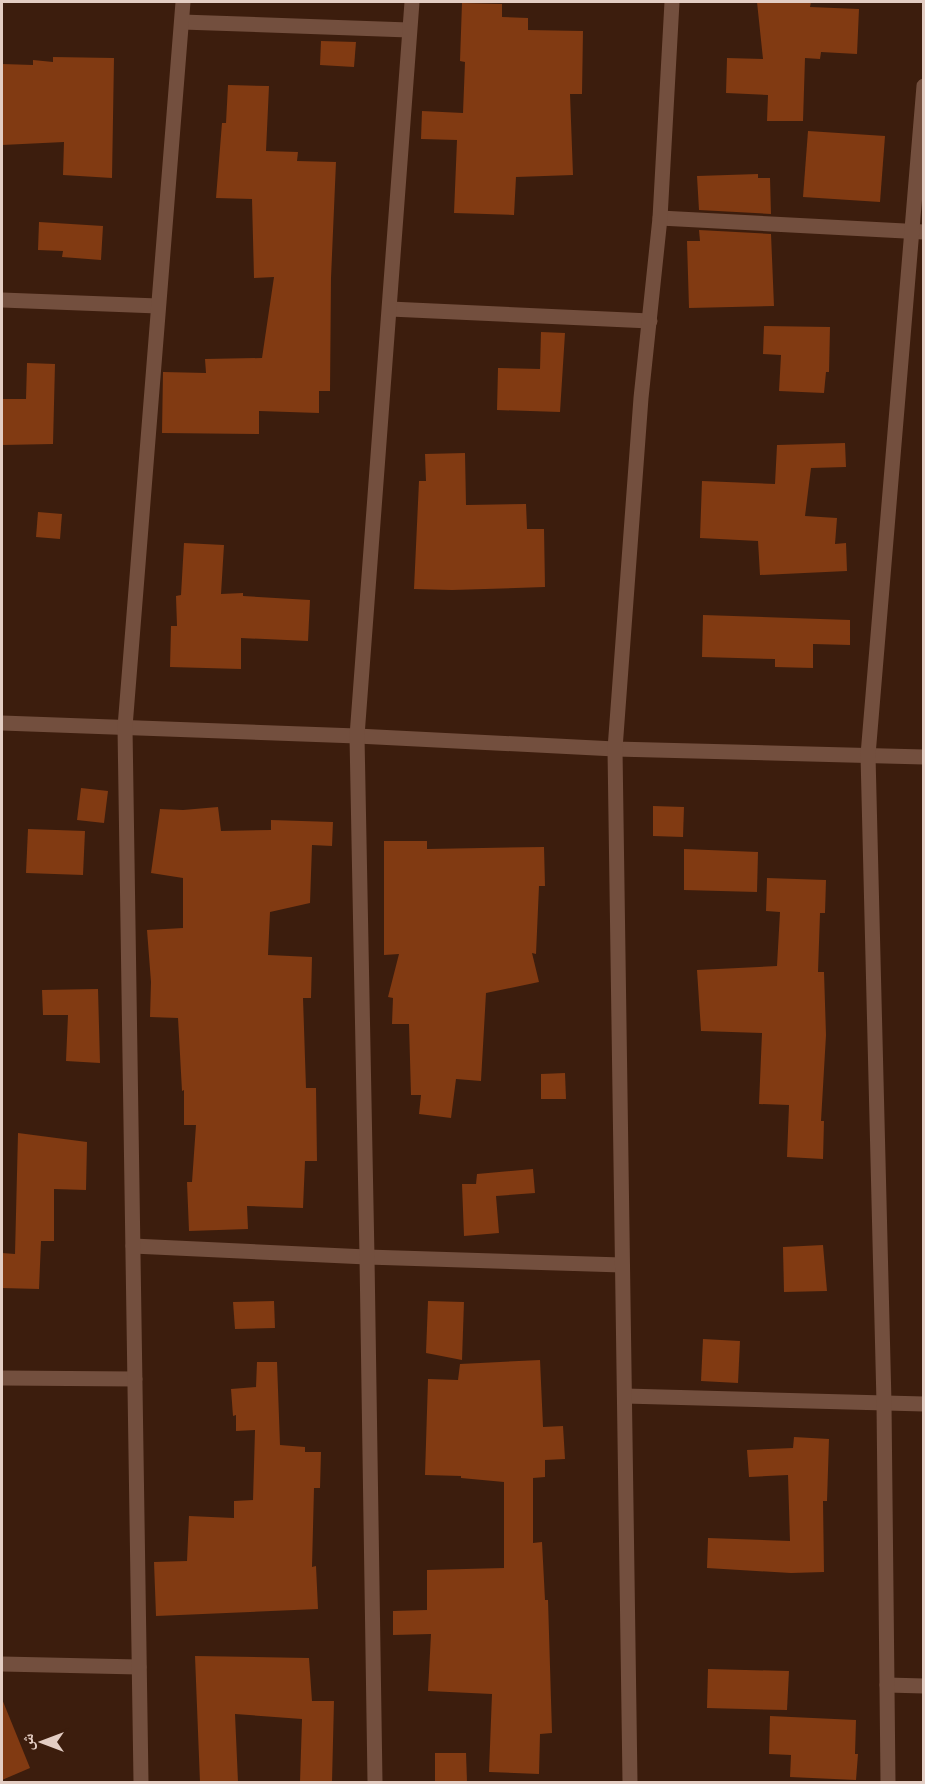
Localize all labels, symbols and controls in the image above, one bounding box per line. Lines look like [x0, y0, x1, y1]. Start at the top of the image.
north arrow [12, 1712, 72, 1772]
text: ش [19, 1733, 37, 1750]

